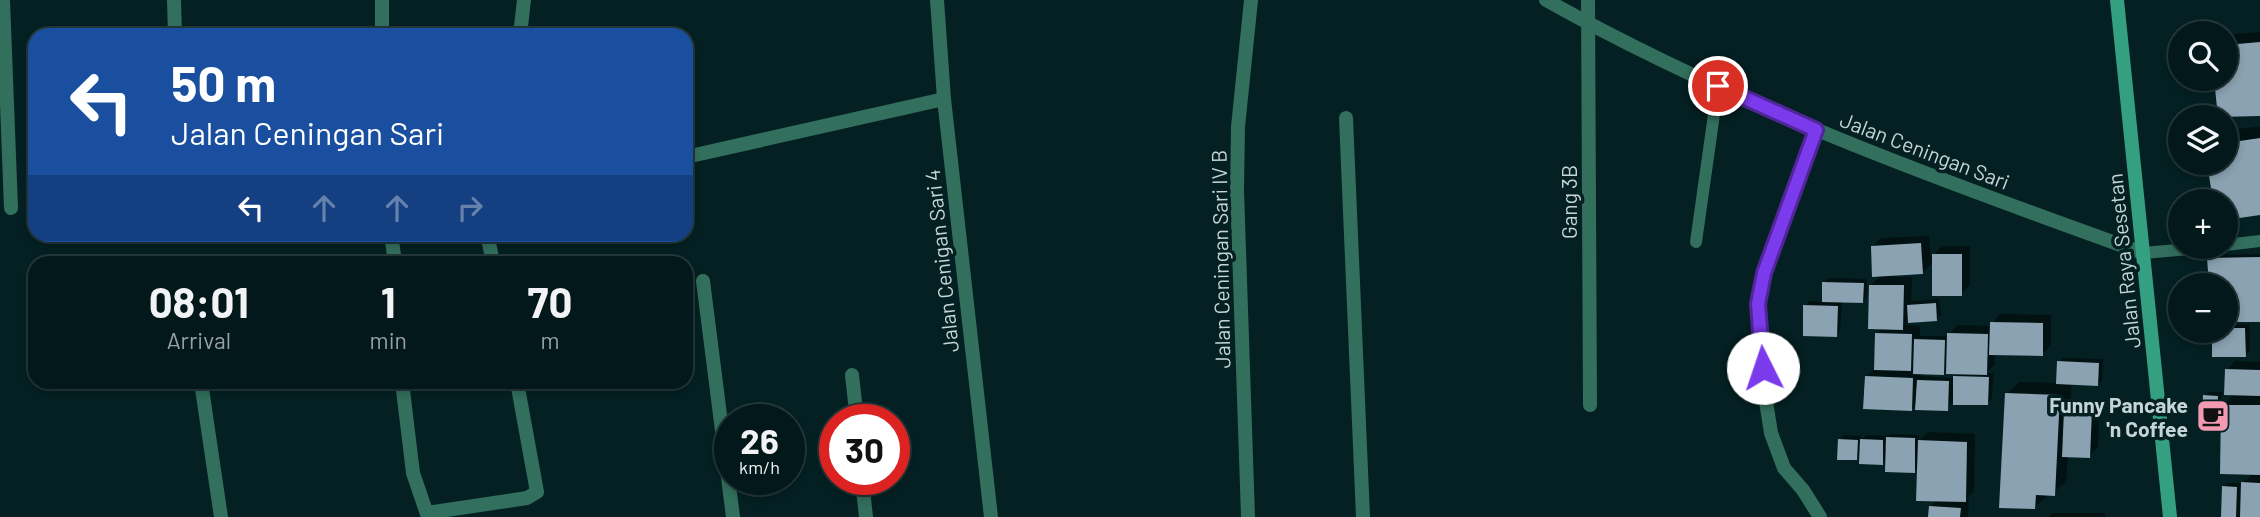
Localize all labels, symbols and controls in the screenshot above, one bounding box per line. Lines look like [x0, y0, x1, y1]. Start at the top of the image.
map controls [2168, 21, 2238, 343]
button: search [2168, 21, 2238, 91]
text: 50 m [171, 53, 276, 112]
icon: left [56, 56, 147, 147]
pin [1688, 56, 1748, 116]
icon: arrive [1699, 67, 1737, 105]
button: layers [2168, 105, 2238, 175]
street label: Jalan Ceningan Sari [1837, 106, 2013, 194]
text: Jalan Ceningan Sari [171, 113, 444, 151]
street label: Jalan Ceningan Sari IV B [1206, 149, 1234, 369]
street label: Gang 3B [1556, 165, 1581, 239]
street label: Jalan Cenigan Sari 4 [919, 168, 963, 354]
street label: Jalan Raya Sesetan [2101, 172, 2145, 350]
icon: left [232, 189, 270, 227]
icon: ahead [305, 189, 343, 227]
icon: ahead [378, 189, 416, 227]
icon: right [451, 189, 489, 227]
button: + [2168, 189, 2238, 259]
button: − [2168, 273, 2238, 343]
text: 08:01 [149, 276, 249, 326]
text: 1 [381, 276, 396, 326]
text: 70 [528, 276, 572, 326]
text: Arrival [167, 326, 231, 354]
text: min [370, 326, 407, 354]
text: m [540, 326, 559, 354]
position arrow [1726, 331, 1800, 405]
place label: Funny Pancake 'n Coffee [2049, 392, 2188, 441]
cafe icon: Funny Pancake 'n Coffee [2194, 397, 2232, 435]
speed limit sign: 30 [819, 404, 910, 495]
text: 26 [740, 419, 779, 461]
text: km/h [739, 456, 780, 478]

